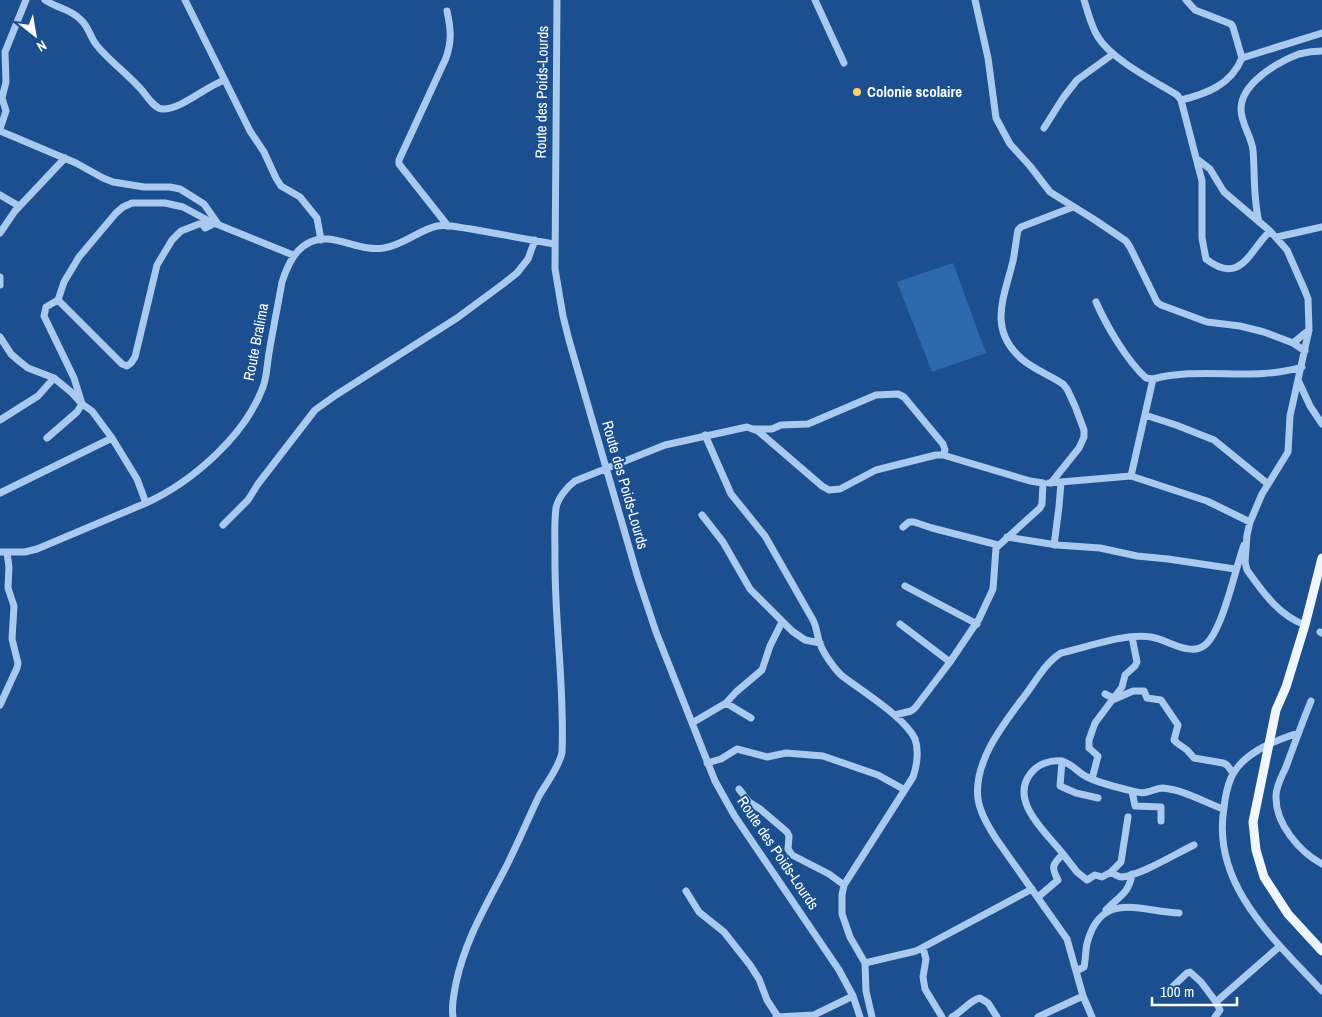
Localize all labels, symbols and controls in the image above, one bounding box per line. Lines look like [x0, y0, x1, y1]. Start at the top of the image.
north arrow [10, 10, 60, 60]
street label: Route des Poids-Lourds [530, 25, 553, 158]
text: N [34, 36, 50, 56]
place label: Colonie scolaire [867, 81, 962, 102]
marker: Colonie scolaire [851, 86, 863, 98]
street label: Route Bralima [238, 301, 273, 382]
street label: Route des Poids-Lourds [597, 418, 654, 552]
street label: Route des Poids-Lourds [733, 792, 824, 914]
scale bar [1152, 974, 1237, 1006]
text: 100 m [1160, 981, 1194, 1002]

